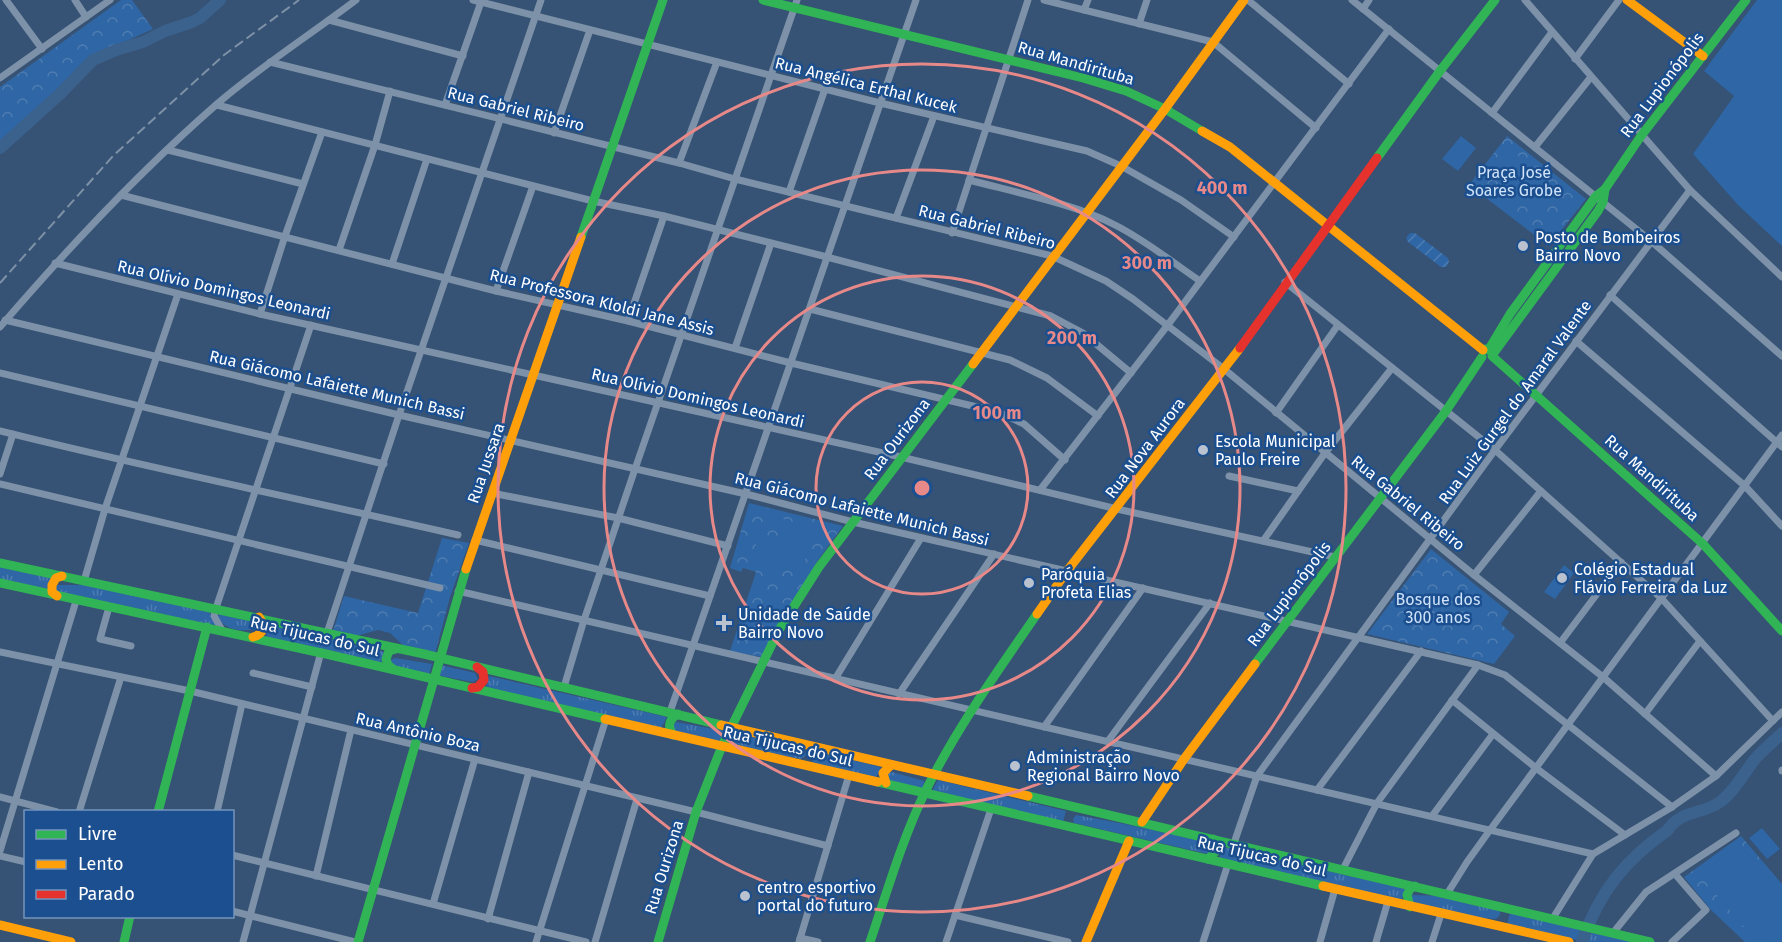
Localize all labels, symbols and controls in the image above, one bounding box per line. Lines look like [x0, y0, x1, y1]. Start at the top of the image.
street label: Rua Lupionópolis [1616, 29, 1708, 141]
street label: Rua Mandirituba [1016, 37, 1136, 89]
street label: Rua Angélica Erthal Kucek [773, 53, 960, 117]
street label: Rua Gabriel Ribeiro [446, 83, 586, 135]
park label: Praça José Soares Grobe [1466, 163, 1562, 200]
text: 400 m [1197, 177, 1247, 199]
street label: Rua Gabriel Ribeiro [917, 201, 1057, 253]
place label: Posto de Bombeiros Bairro Novo [1535, 228, 1680, 265]
marker: Posto de Bombeiros Bairro Novo [1516, 239, 1530, 253]
text: 300 m [1121, 252, 1172, 274]
street label: Rua Olívio Domingos Leonardi [116, 256, 332, 324]
street label: Rua Professora Kloldi Jane Assis [488, 265, 716, 339]
street label: Rua Luiz Gurgel do Amaral Valente [1435, 296, 1595, 508]
text: 200 m [1047, 327, 1097, 349]
street label: Rua Giácomo Lafaiette Munich Bassi [207, 346, 467, 424]
street label: Rua Olívio Domingos Leonardi [590, 364, 806, 432]
street label: Rua Ourizona [860, 394, 934, 484]
street label: Rua Nova Aurora [1101, 394, 1189, 502]
text: 100 m [973, 402, 1021, 424]
street label: Rua Jussara [463, 420, 509, 506]
street label: Rua Mandirituba [1601, 431, 1703, 525]
place label: Escola Municipal Paulo Freire [1215, 432, 1336, 469]
marker: Escola Municipal Paulo Freire [1196, 443, 1210, 457]
street label: Rua Gabriel Ribeiro [1347, 451, 1469, 555]
street label: Rua Giácomo Lafaiette Munich Bassi [733, 468, 991, 550]
centre of rings [912, 478, 932, 498]
street label: Rua Lupionópolis [1243, 538, 1335, 650]
place label: Colégio Estadual Flávio Ferreira da Luz [1574, 560, 1727, 597]
place label: Paróquia Profeta Elias [1041, 565, 1131, 602]
marker: Colégio Estadual Flávio Ferreira da Luz [1555, 571, 1569, 585]
marker: Paróquia Profeta Elias [1022, 576, 1036, 590]
park label: Bosque dos 300 anos [1396, 590, 1480, 627]
place label: Unidade de Saúde Bairro Novo [738, 605, 871, 642]
street label: Rua Tijucas do Sul [248, 612, 382, 660]
marker: Unidade de Saúde Bairro Novo [715, 614, 733, 632]
street label: Rua Antônio Boza [354, 708, 482, 756]
street label: Rua Tijucas do Sul [721, 722, 855, 770]
place label: Administração Regional Bairro Novo [1027, 748, 1180, 785]
marker: Administração Regional Bairro Novo [1008, 759, 1022, 773]
legend [24, 810, 234, 918]
street label: Rua Ourizona [641, 818, 687, 916]
text: Livre [78, 823, 117, 845]
street label: Rua Tijucas do Sul [1195, 832, 1329, 880]
text: Lento [78, 853, 124, 875]
place label: centro esportivo portal do futuro [757, 878, 876, 915]
text: Parado [78, 883, 135, 905]
marker: centro esportivo portal do futuro [738, 889, 752, 903]

